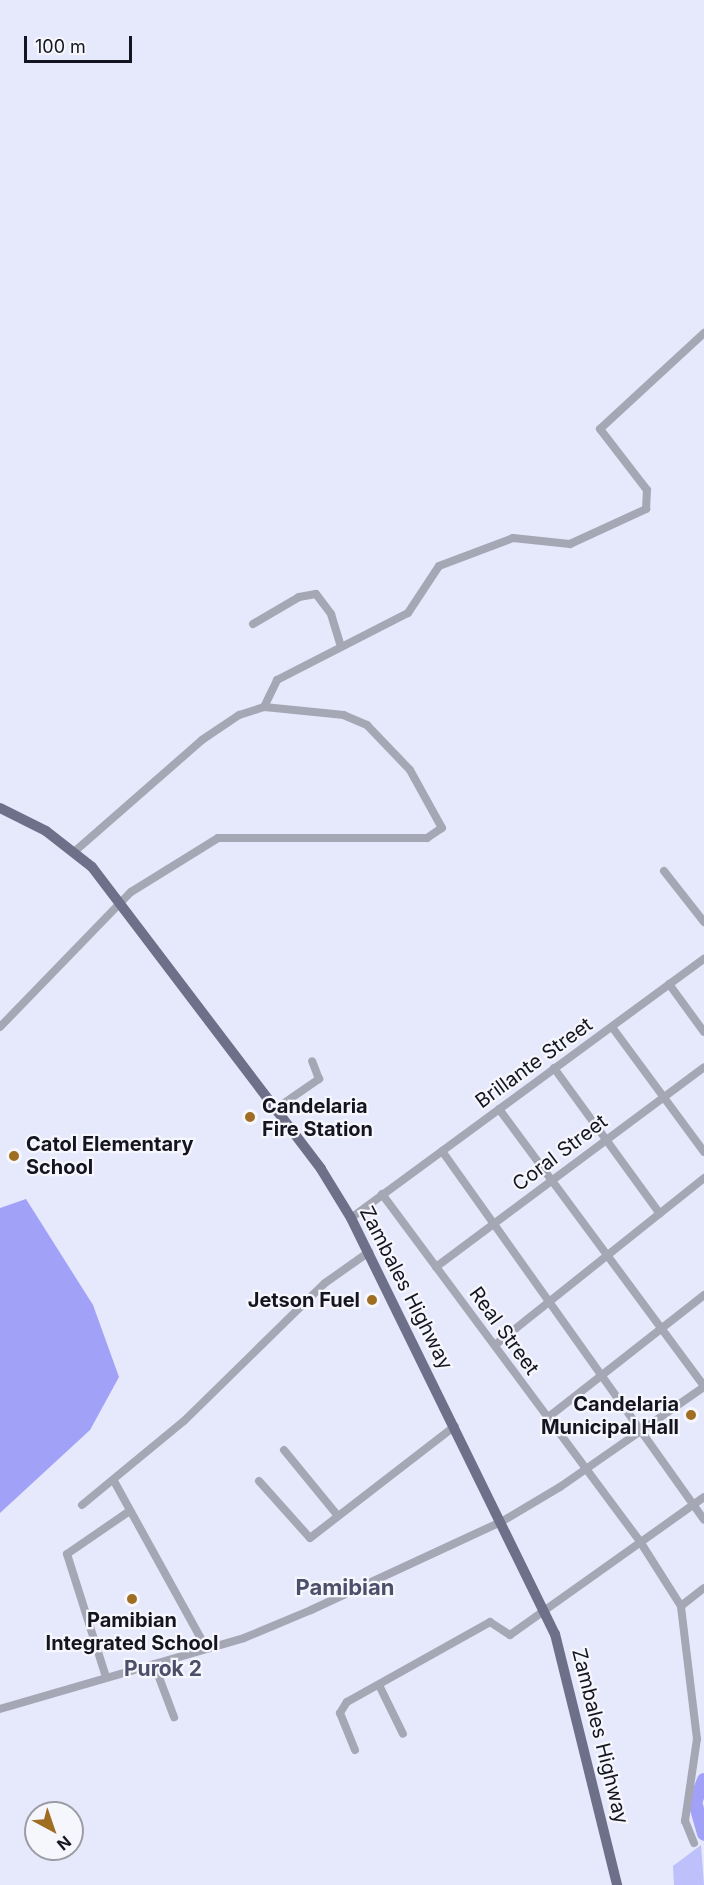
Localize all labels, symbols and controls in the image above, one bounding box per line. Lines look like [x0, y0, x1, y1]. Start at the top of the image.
scale bar [27, 24, 135, 62]
text: 100 m [35, 36, 86, 57]
street label: Brillante Street [471, 1013, 597, 1113]
place label: Candelaria Fire Station [262, 1094, 373, 1141]
marker: Candelaria Fire Station [243, 1110, 257, 1124]
street label: Coral Street [508, 1110, 612, 1196]
place label: Catol Elementary School [26, 1132, 194, 1179]
marker: Catol Elementary School [7, 1149, 21, 1163]
street label: Zambales Highway [354, 1202, 458, 1374]
street label: Real Street [464, 1282, 544, 1380]
place label: Jetson Fuel [248, 1288, 360, 1312]
marker: Jetson Fuel [365, 1293, 379, 1307]
place label: Candelaria Municipal Hall [541, 1392, 679, 1439]
marker: Candelaria Municipal Hall [684, 1408, 698, 1422]
district label: Pamibian [295, 1575, 395, 1601]
marker: Pamibian Integrated School [125, 1592, 139, 1606]
place label: Pamibian Integrated School [46, 1608, 218, 1655]
street label: Zambales Highway [567, 1646, 633, 1826]
district label: Purok 2 [124, 1656, 202, 1682]
north arrow [24, 1801, 84, 1861]
text: N [53, 1832, 75, 1855]

